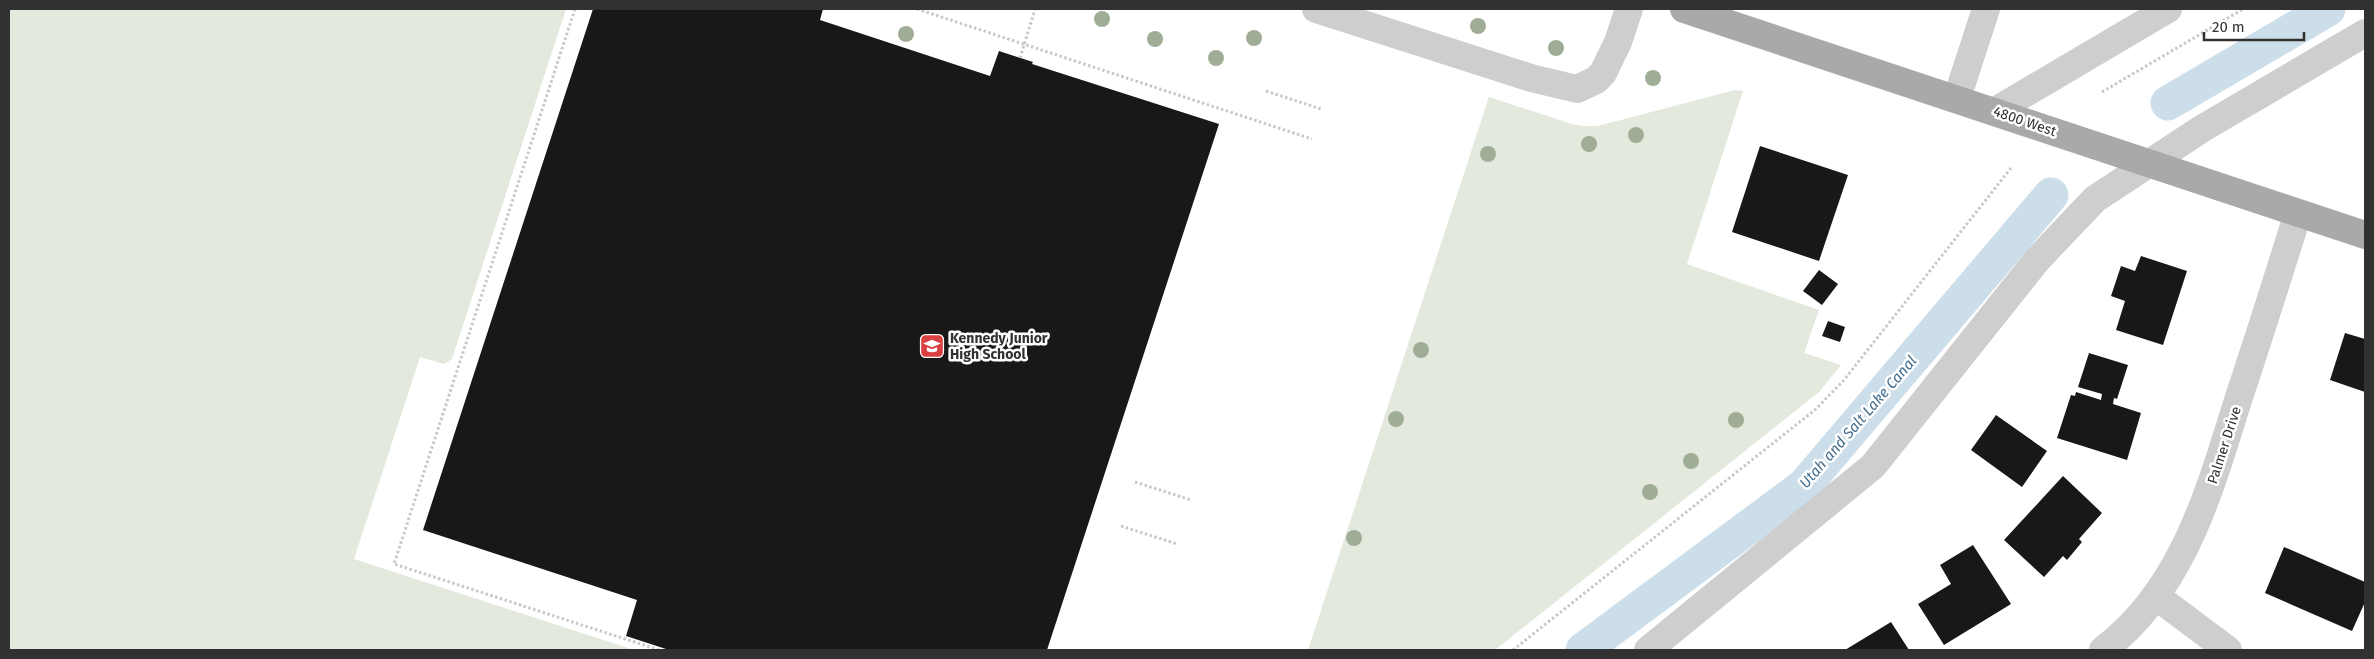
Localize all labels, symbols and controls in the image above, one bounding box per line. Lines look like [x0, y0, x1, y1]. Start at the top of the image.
scale bar [2204, 10, 2304, 42]
text: 20 m [2212, 18, 2245, 36]
street label: 4800 West [1991, 103, 2059, 140]
place label: Kennedy Junior High School [950, 330, 1048, 363]
school or university icon: Kennedy Junior High School [919, 333, 945, 359]
water label: Utah and Salt Lake Canal [1796, 352, 1920, 492]
street label: Palmer Drive [2204, 404, 2245, 486]

